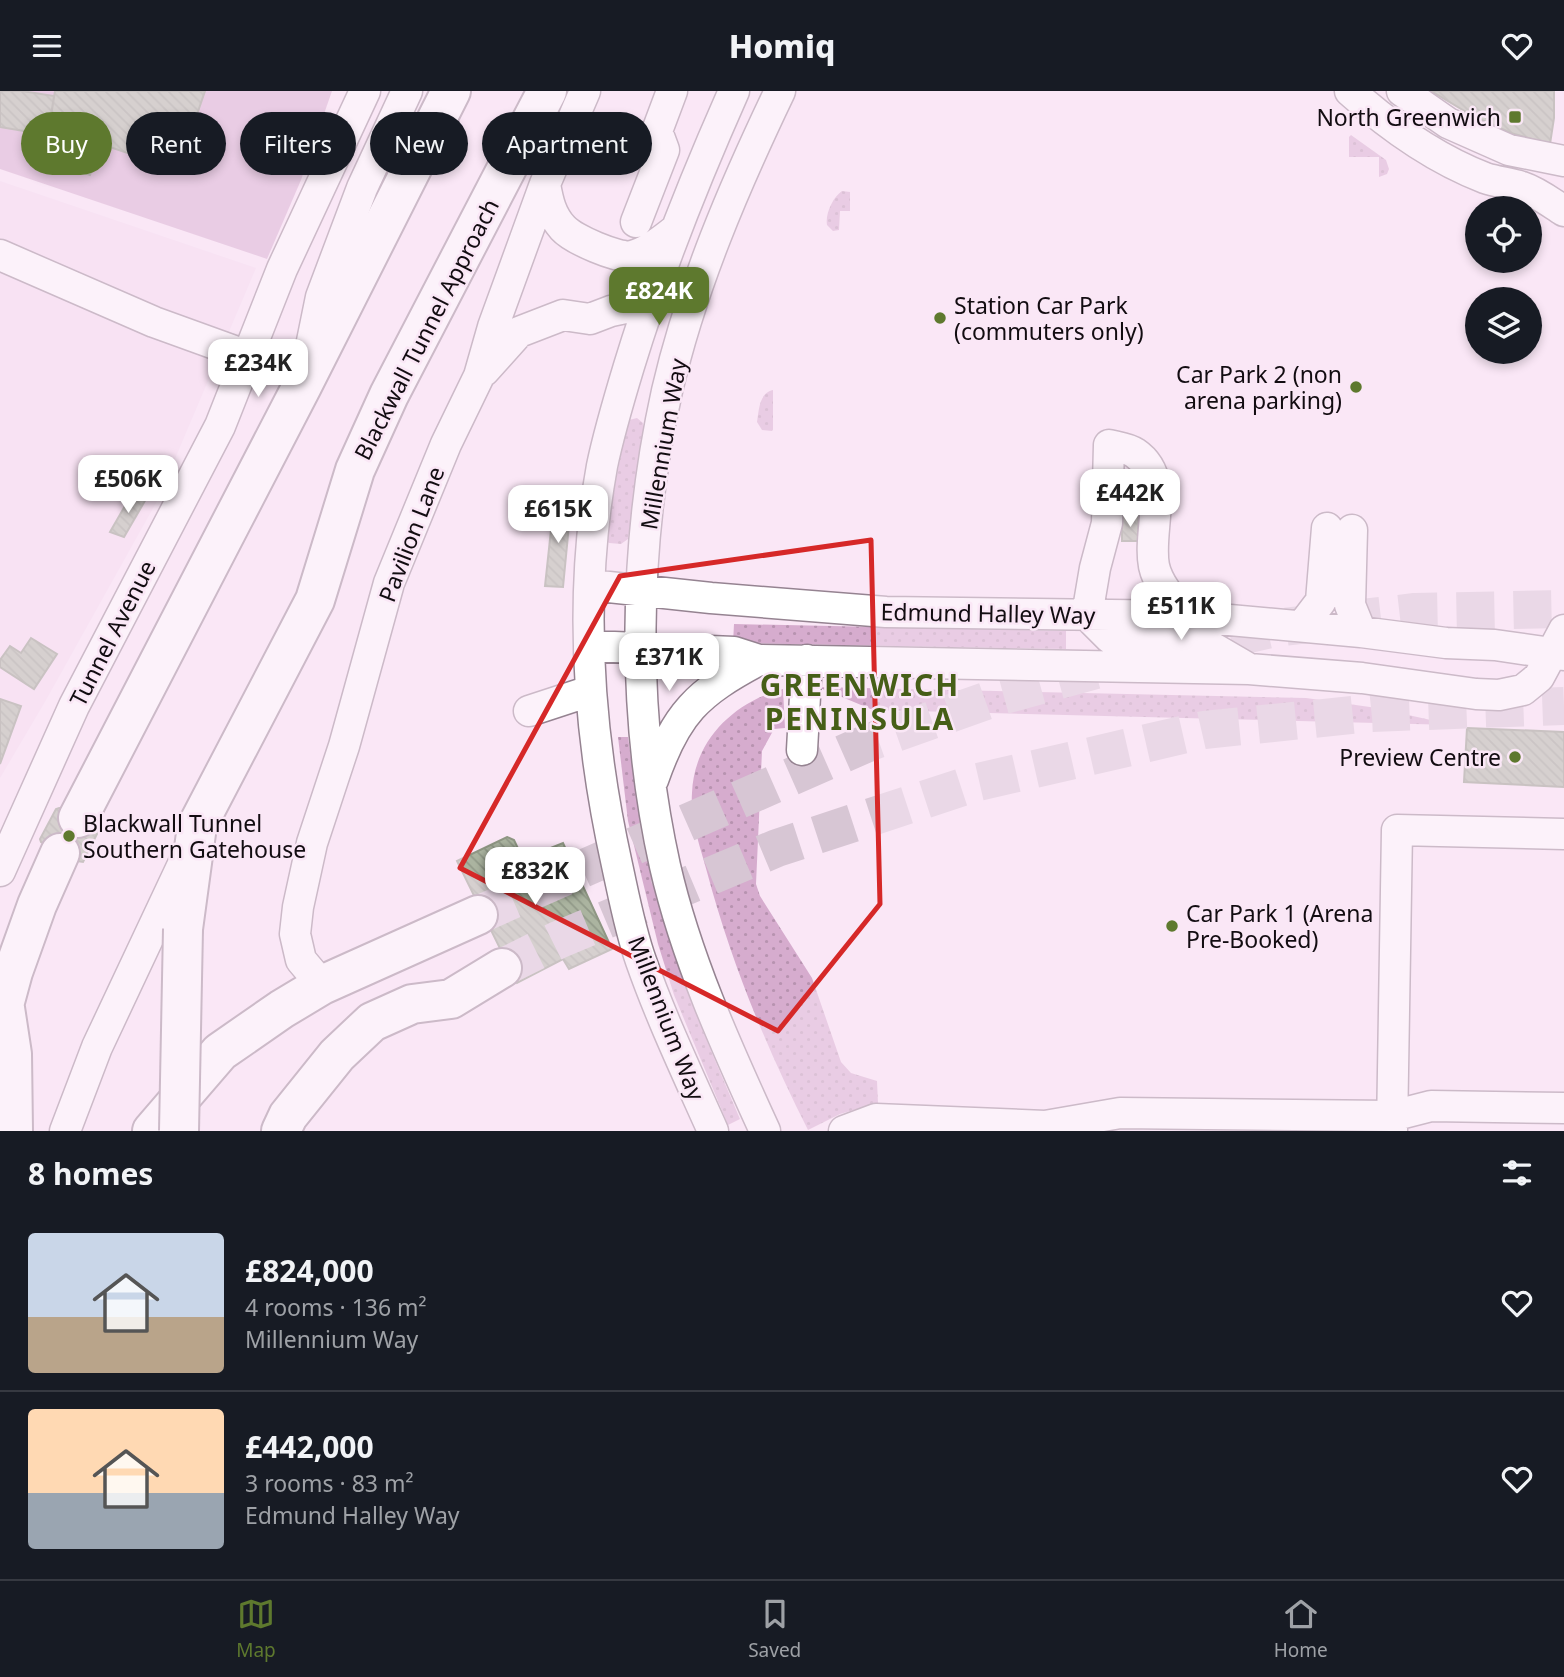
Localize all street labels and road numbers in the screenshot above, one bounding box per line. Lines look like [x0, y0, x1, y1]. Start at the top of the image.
street label: Blackwall Tunnel Approach [346, 193, 506, 465]
street label: Millennium Way [632, 356, 694, 532]
street label: Pavilion Lane [371, 462, 451, 606]
street label: Tunnel Avenue [61, 554, 163, 712]
street label: Edmund Halley Way [880, 595, 1096, 631]
street label: Millennium Way [621, 931, 713, 1105]

